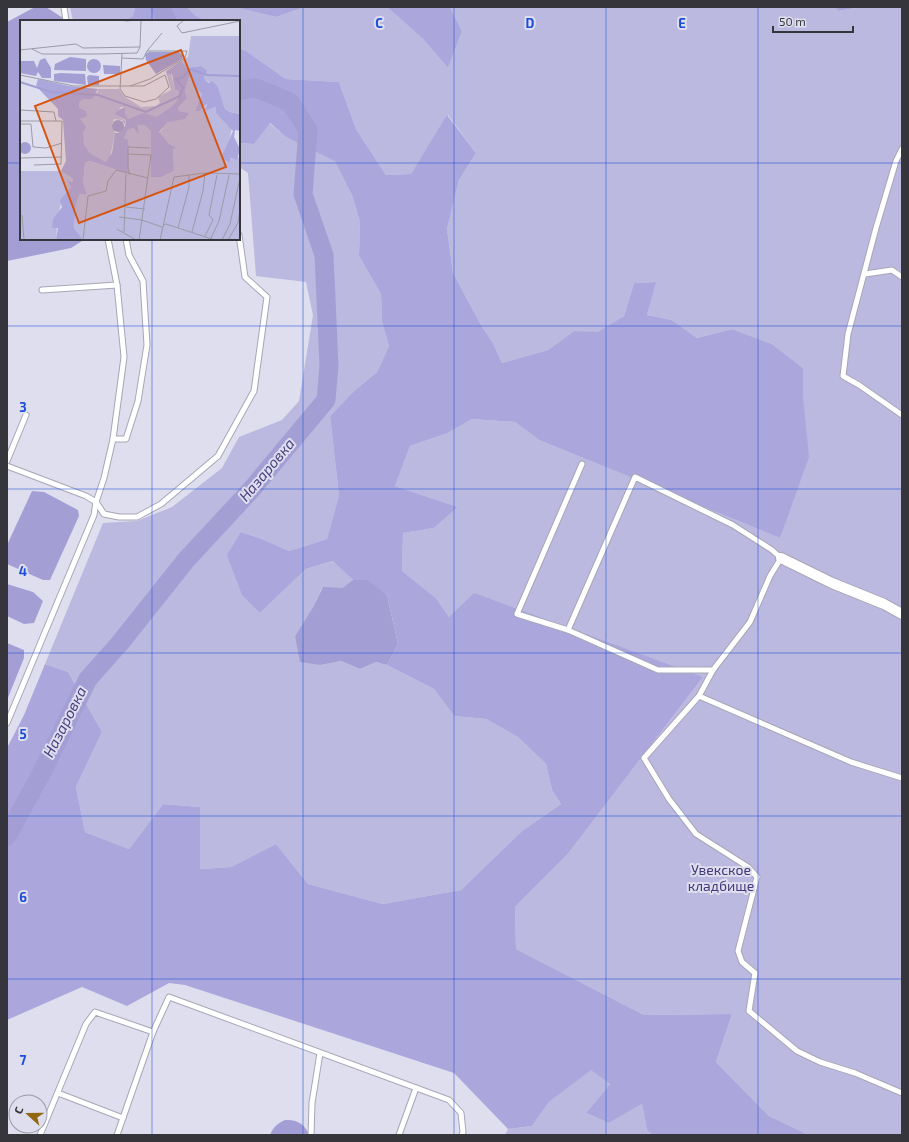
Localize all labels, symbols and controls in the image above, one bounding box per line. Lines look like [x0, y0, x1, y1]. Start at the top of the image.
scale bar [773, 8, 853, 34]
text: 50 m [779, 14, 806, 28]
text: C [375, 15, 383, 31]
text: D [526, 15, 535, 31]
text: E [678, 15, 686, 31]
inset map [20, 20, 240, 240]
text: 3 [19, 399, 27, 415]
water label: Назаровка [235, 434, 298, 505]
text: 4 [19, 563, 27, 579]
water label: Назаровка [39, 683, 90, 760]
text: 5 [19, 726, 27, 742]
park label: Увекское кладбище [688, 861, 754, 894]
text: 6 [19, 889, 27, 905]
text: 7 [20, 1052, 27, 1068]
north arrow [8, 1094, 48, 1134]
text: С [11, 1104, 26, 1116]

